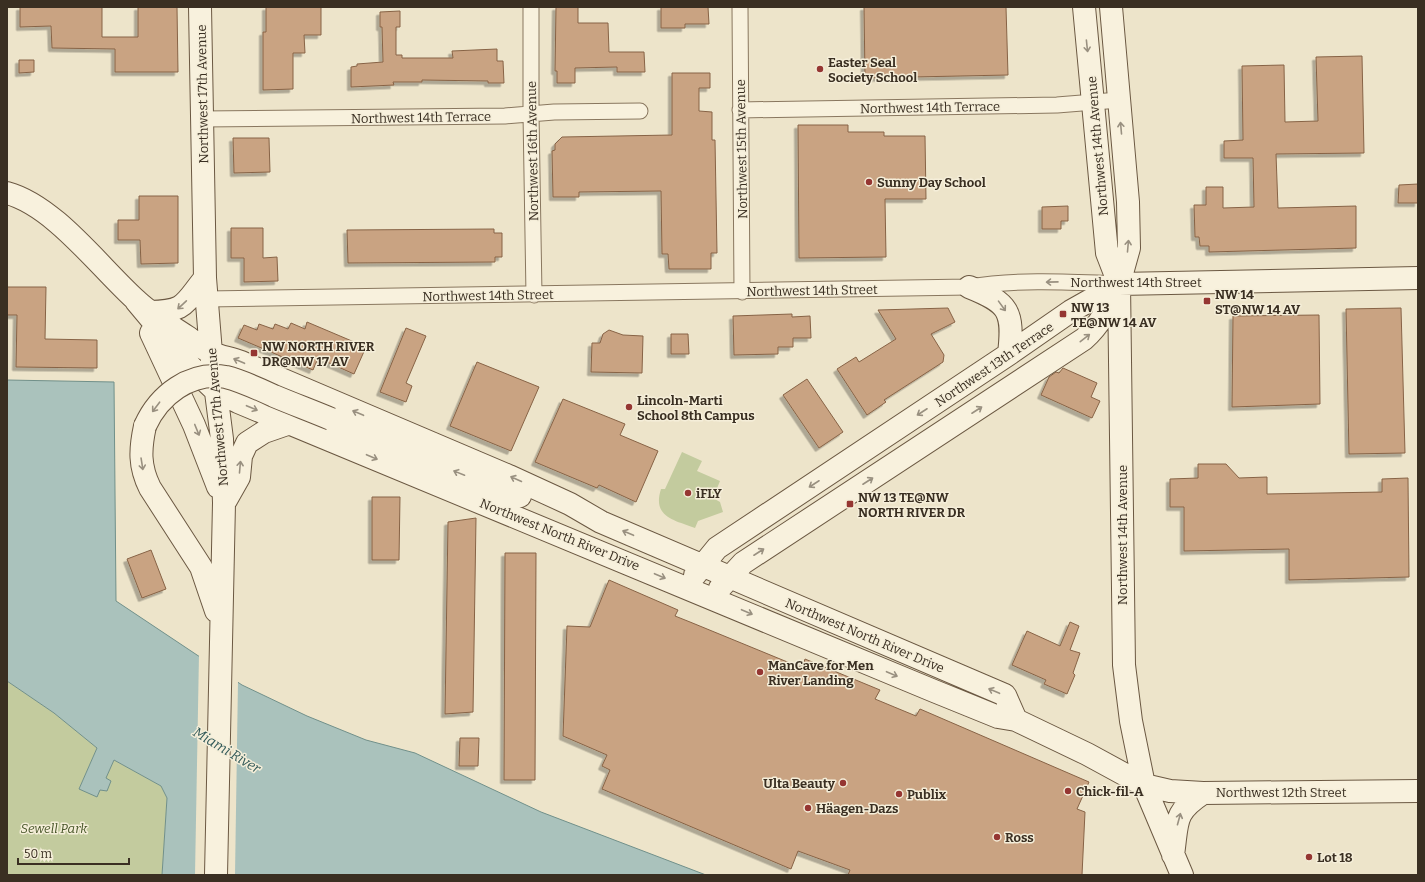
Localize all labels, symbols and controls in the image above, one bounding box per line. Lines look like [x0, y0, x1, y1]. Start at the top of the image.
street label: Northwest 17th Avenue [194, 24, 211, 164]
one-way arrow [1083, 39, 1091, 52]
place label: Easter Seal Society School [828, 55, 917, 85]
marker: Easter Seal Society School [815, 64, 825, 74]
street label: Northwest 14th Avenue [1084, 75, 1111, 216]
street label: Northwest 15th Avenue [733, 79, 750, 219]
street label: Northwest 16th Avenue [524, 81, 541, 221]
street label: Northwest 14th Terrace [860, 99, 1000, 116]
street label: Northwest 14th Terrace [351, 109, 491, 126]
one-way arrow [1117, 121, 1125, 134]
place label: Sunny Day School [877, 175, 986, 190]
marker: Sunny Day School [864, 177, 874, 187]
one-way arrow [1125, 240, 1132, 253]
street label: Northwest 14th Street [1070, 275, 1202, 290]
one-way arrow [1046, 278, 1059, 286]
street label: Northwest 14th Street [746, 282, 878, 299]
street label: Northwest 14th Street [422, 287, 554, 304]
place label: NW 14 ST@NW 14 AV [1215, 287, 1301, 317]
marker: NW 14 ST@NW 14 AV [1202, 296, 1212, 306]
one-way arrow [177, 300, 187, 309]
one-way arrow [998, 300, 1006, 311]
place label: NW 13 TE@NW 14 AV [1071, 300, 1157, 330]
marker: NW 13 TE@NW 14 AV [1058, 309, 1068, 319]
street label: Northwest 13th Terrace [932, 319, 1056, 410]
one-way arrow [1079, 333, 1090, 342]
place label: NW NORTH RIVER DR@NW 17 AV [262, 339, 375, 369]
street label: Northwest 17th Avenue [204, 347, 231, 487]
marker: NW NORTH RIVER DR@NW 17 AV [249, 348, 259, 358]
one-way arrow [233, 357, 245, 364]
place label: Lincoln-Marti School 8th Campus [637, 393, 755, 423]
one-way arrow [152, 401, 161, 412]
marker: Lincoln-Marti School 8th Campus [624, 402, 634, 412]
one-way arrow [245, 404, 257, 412]
one-way arrow [971, 406, 982, 414]
one-way arrow [917, 408, 928, 416]
one-way arrow [352, 409, 364, 416]
one-way arrow [193, 424, 201, 436]
one-way arrow [365, 453, 377, 461]
one-way arrow [138, 458, 146, 471]
one-way arrow [236, 461, 243, 474]
street label: Northwest 14th Avenue [1115, 465, 1130, 605]
one-way arrow [453, 468, 465, 476]
one-way arrow [511, 475, 523, 482]
one-way arrow [862, 477, 873, 485]
one-way arrow [808, 480, 820, 488]
place label: iFLY [696, 486, 722, 501]
marker: iFLY [683, 488, 693, 498]
place label: NW 13 TE@NW NORTH RIVER DR [858, 490, 966, 520]
street label: Northwest North River Drive [478, 495, 642, 573]
marker: NW 13 TE@NW NORTH RIVER DR [845, 499, 855, 509]
one-way arrow [622, 529, 634, 536]
one-way arrow [754, 548, 765, 557]
one-way arrow [654, 573, 666, 580]
street label: Northwest North River Drive [783, 595, 946, 676]
one-way arrow [740, 609, 752, 616]
place label: ManCave for Men River Landing [768, 658, 874, 688]
marker: ManCave for Men River Landing [755, 667, 765, 677]
one-way arrow [886, 671, 898, 678]
one-way arrow [989, 686, 1001, 694]
water label: Miami River [190, 724, 265, 778]
place label: Ulta Beauty [763, 776, 836, 791]
marker: Ulta Beauty [838, 778, 848, 788]
place label: Chick-fil-A [1076, 784, 1144, 799]
street label: Northwest 12th Street [1216, 785, 1347, 800]
marker: Chick-fil-A [1063, 786, 1073, 796]
place label: Publix [907, 787, 947, 802]
marker: Publix [894, 789, 904, 799]
place label: Häagen-Dazs [816, 801, 898, 816]
marker: Häagen-Dazs [803, 803, 813, 813]
one-way arrow [1175, 813, 1183, 826]
park label: Sewell Park [21, 821, 88, 836]
place label: Ross [1005, 830, 1034, 845]
marker: Ross [992, 832, 1002, 842]
scale bar [18, 840, 129, 866]
text: 50 m [24, 847, 53, 861]
place label: Lot 18 [1317, 850, 1353, 865]
marker: Lot 18 [1304, 852, 1314, 862]

